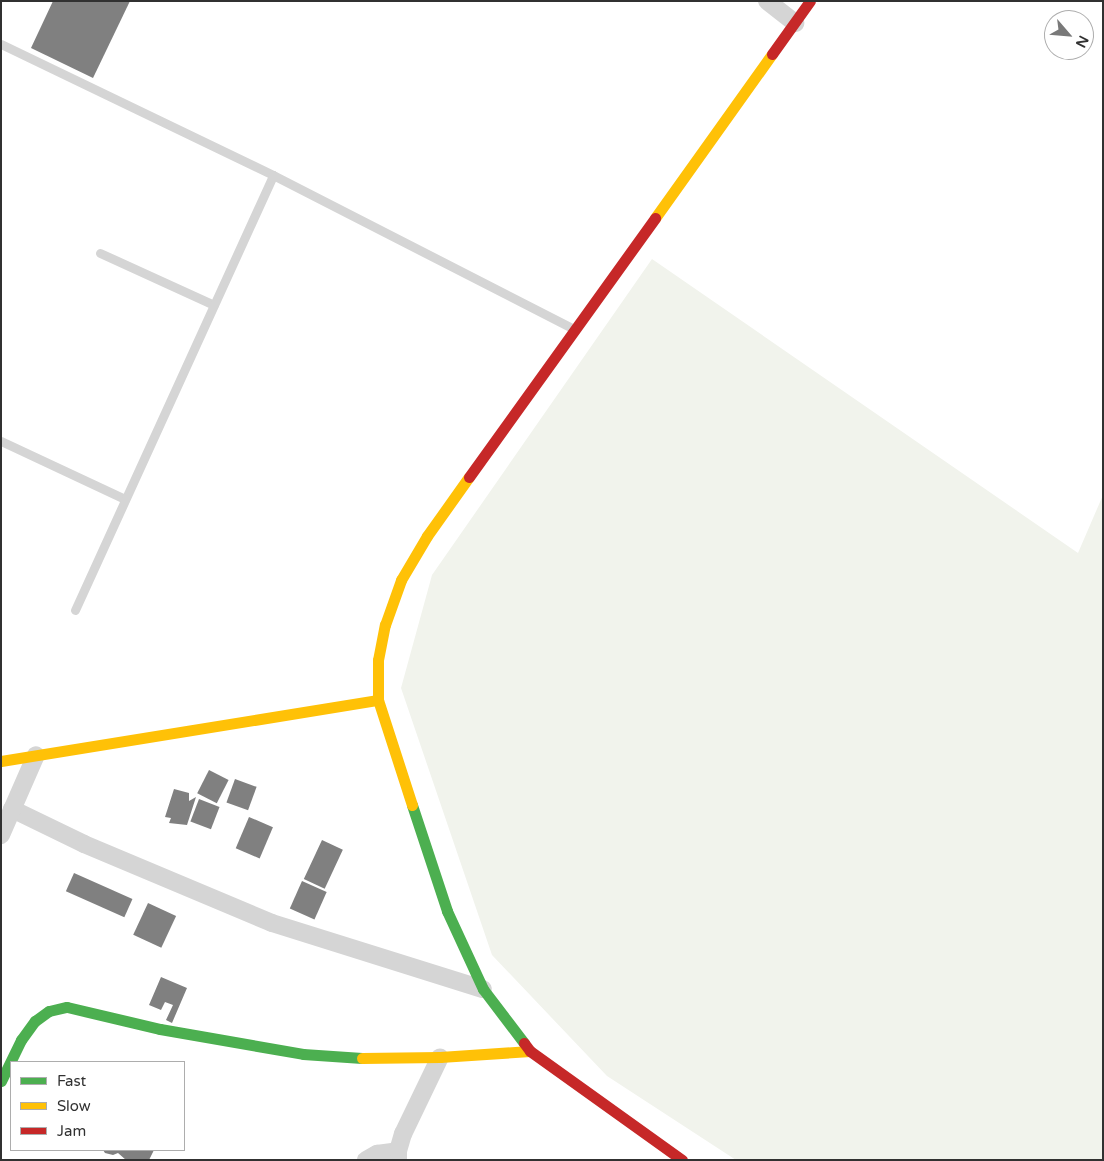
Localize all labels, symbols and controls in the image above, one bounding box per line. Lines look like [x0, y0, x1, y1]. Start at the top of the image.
north arrow [1044, 10, 1094, 60]
text: N [1072, 33, 1092, 50]
legend [10, 1061, 185, 1151]
text: Fast [57, 1072, 86, 1090]
text: Slow [57, 1097, 91, 1115]
text: Jam [57, 1122, 86, 1140]

